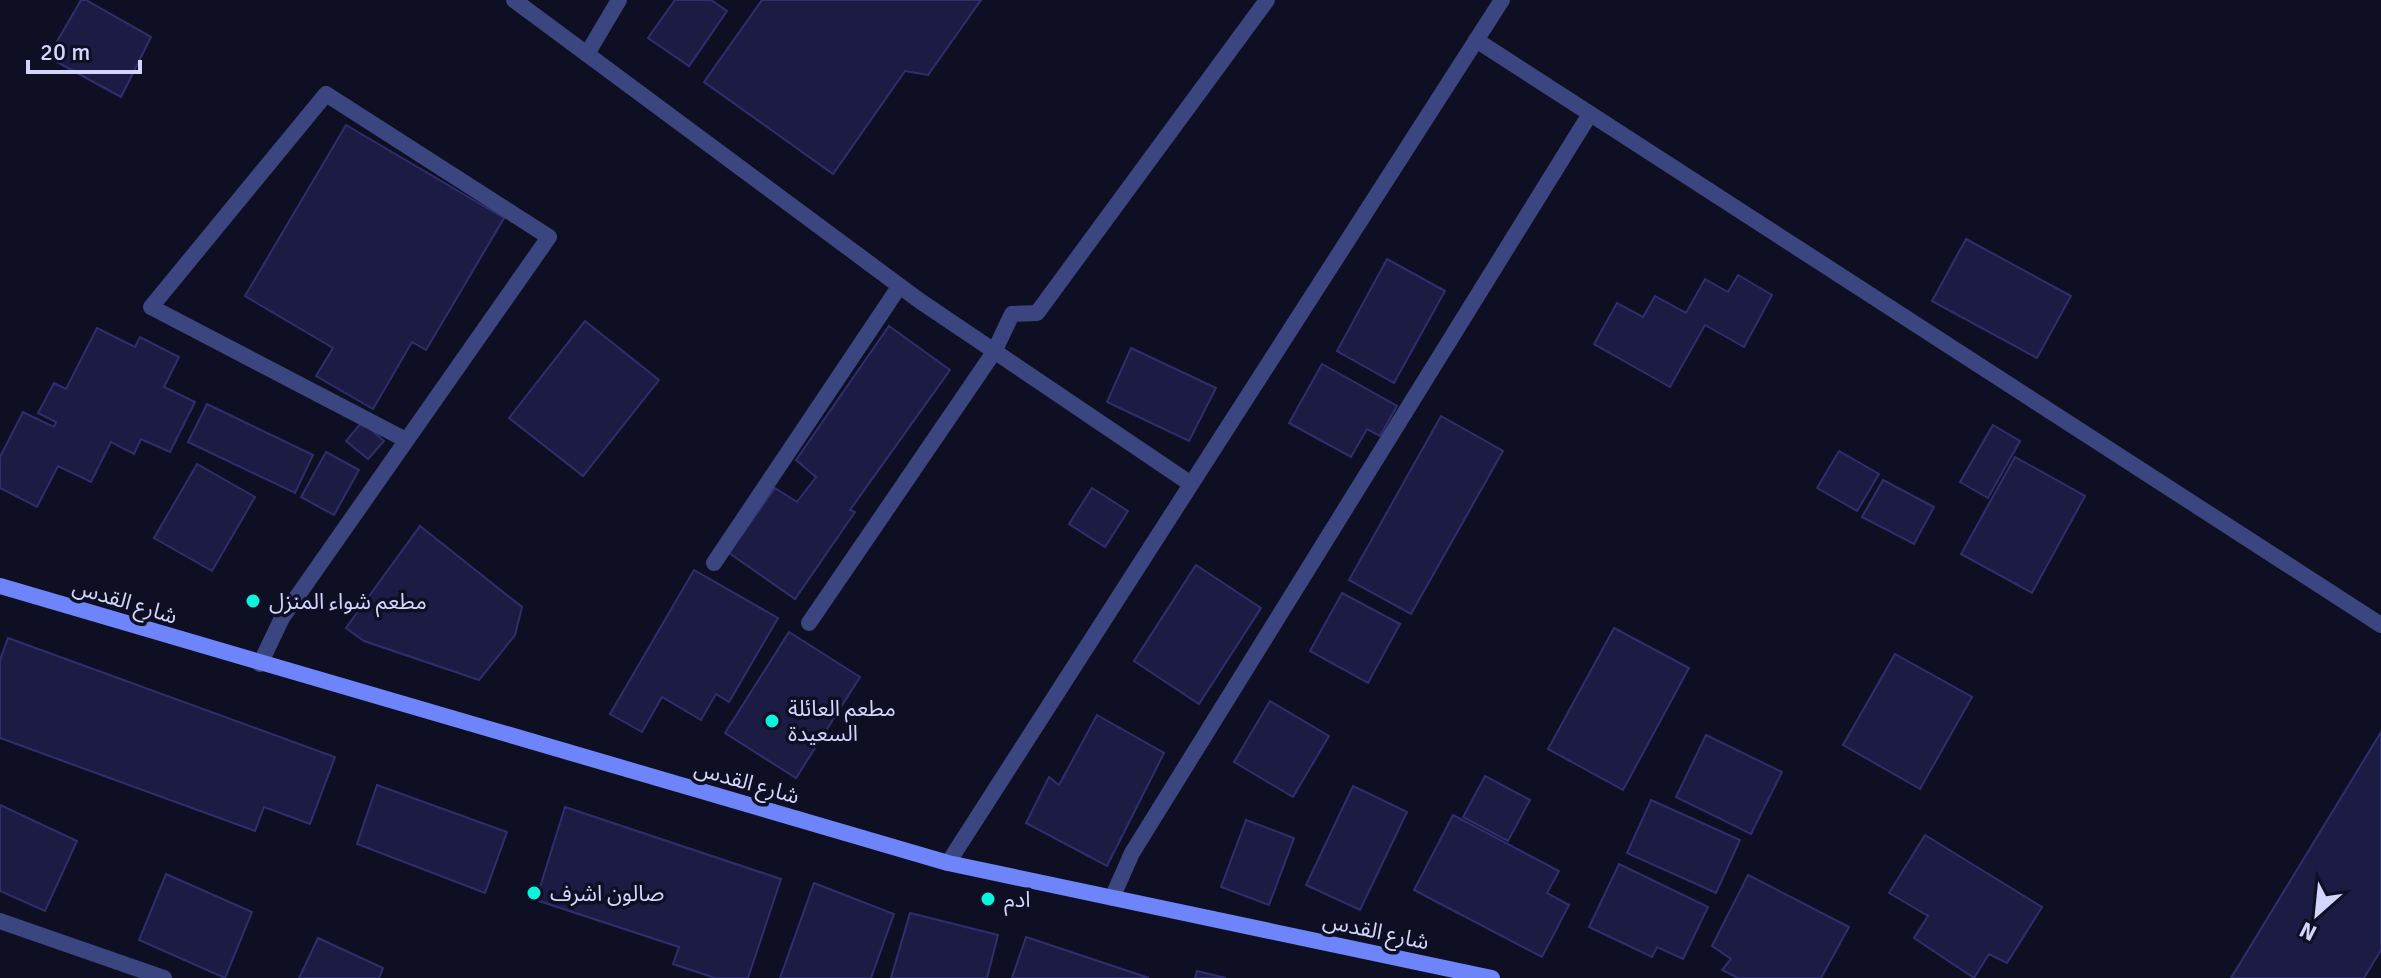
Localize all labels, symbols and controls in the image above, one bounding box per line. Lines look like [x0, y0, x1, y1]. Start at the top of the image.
scale bar [28, 24, 140, 74]
text: 20 m [40, 37, 90, 67]
street label: شارع القدس [69, 572, 181, 633]
place label: مطعم شواء المنزل [269, 588, 427, 618]
marker: مطعم شواء المنزل [244, 592, 262, 610]
place label: مطعم العائلة السعيدة [788, 695, 896, 747]
marker: مطعم العائلة السعيدة [763, 712, 781, 730]
street label: شارع القدس [691, 754, 803, 813]
north arrow [2277, 874, 2357, 954]
place label: صالون اشرف [550, 880, 664, 907]
marker: صالون اشرف [525, 884, 543, 902]
place label: ادم [1004, 886, 1030, 916]
marker: ادم [979, 890, 997, 908]
street label: شارع القدس [1320, 907, 1432, 958]
text: N [2295, 916, 2321, 947]

